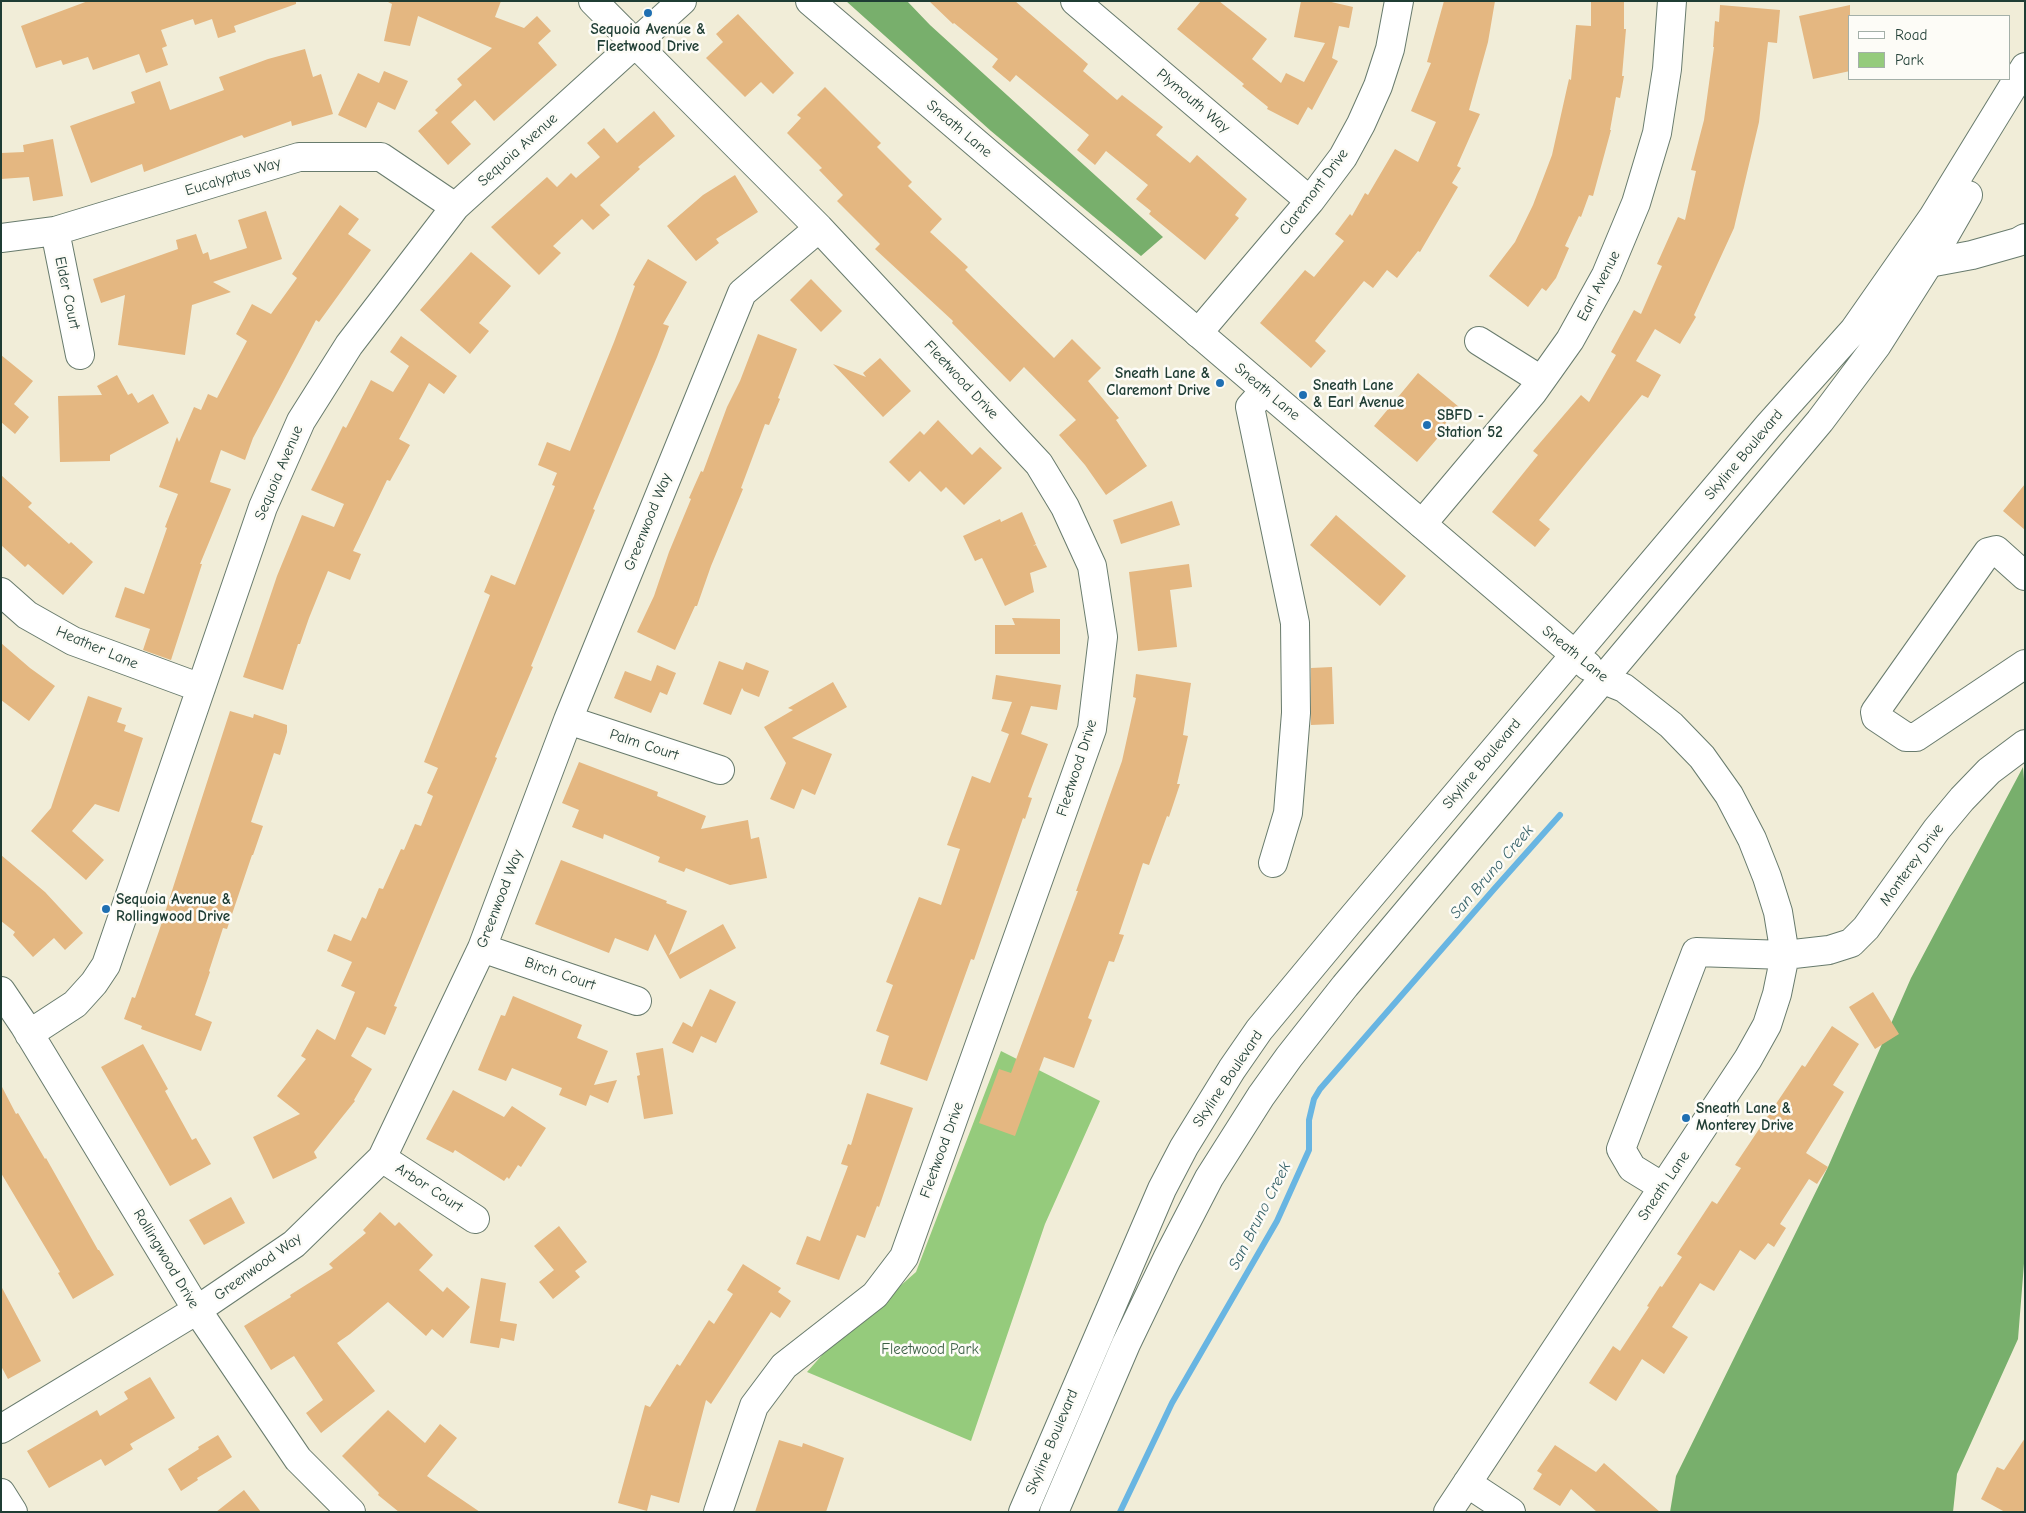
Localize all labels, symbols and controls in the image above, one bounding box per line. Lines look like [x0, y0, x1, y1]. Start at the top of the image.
marker: Sequoia Avenue & Fleetwood Drive [642, 7, 654, 19]
legend [1848, 15, 2011, 80]
place label: Sequoia Avenue & Fleetwood Drive [590, 21, 706, 56]
text: Road [1895, 26, 1927, 44]
text: Park [1895, 51, 1924, 69]
street label: Plymouth Way [1153, 65, 1233, 137]
street label: Sneath Lane [923, 96, 995, 162]
street label: Sequoia Avenue [474, 110, 562, 190]
street label: Claremont Drive [1276, 145, 1352, 239]
street label: Eucalyptus Way [183, 154, 283, 200]
street label: Earl Avenue [1574, 248, 1624, 324]
street label: Elder Court [51, 255, 83, 331]
street label: Fleetwood Drive [920, 337, 1002, 423]
street label: Sneath Lane [1231, 359, 1303, 425]
place label: Sneath Lane & Claremont Drive [1106, 365, 1210, 400]
marker: Sneath Lane & Claremont Drive [1214, 377, 1226, 389]
place label: Sneath Lane & Earl Avenue [1313, 377, 1404, 412]
marker: Sneath Lane & Earl Avenue [1297, 389, 1309, 401]
street label: Skyline Boulevard [1701, 406, 1787, 504]
place label: SBFD - Station 52 [1437, 407, 1503, 442]
marker: SBFD - Station 52 [1421, 419, 1433, 431]
street label: Sequoia Avenue [251, 423, 307, 523]
street label: Greenwood Way [620, 471, 676, 573]
street label: Sneath Lane [1538, 622, 1612, 686]
street label: Heather Lane [53, 623, 141, 673]
street label: Skyline Boulevard [1439, 715, 1525, 813]
street label: Fleetwood Drive [1053, 717, 1101, 819]
street label: Palm Court [607, 725, 681, 765]
street label: Monterey Drive [1876, 820, 1948, 910]
water label: San Bruno Creek [1446, 821, 1538, 923]
street label: Greenwood Way [473, 847, 527, 951]
place label: Sequoia Avenue & Rollingwood Drive [116, 891, 231, 926]
marker: Sequoia Avenue & Rollingwood Drive [100, 903, 112, 915]
street label: Birch Court [522, 954, 598, 994]
street label: Skyline Boulevard [1189, 1027, 1267, 1131]
street label: Fleetwood Drive [916, 1099, 968, 1201]
place label: Sneath Lane & Monterey Drive [1696, 1100, 1794, 1135]
marker: Sneath Lane & Monterey Drive [1680, 1112, 1692, 1124]
street label: Sneath Lane [1634, 1148, 1694, 1224]
water label: San Bruno Creek [1225, 1159, 1295, 1273]
street label: Arbor Court [392, 1160, 466, 1216]
street label: Rollingwood Drive [129, 1206, 203, 1312]
street label: Greenwood Way [211, 1229, 305, 1305]
park label: Fleetwood Park [881, 1341, 979, 1359]
street label: Skyline Boulevard [1022, 1387, 1082, 1497]

